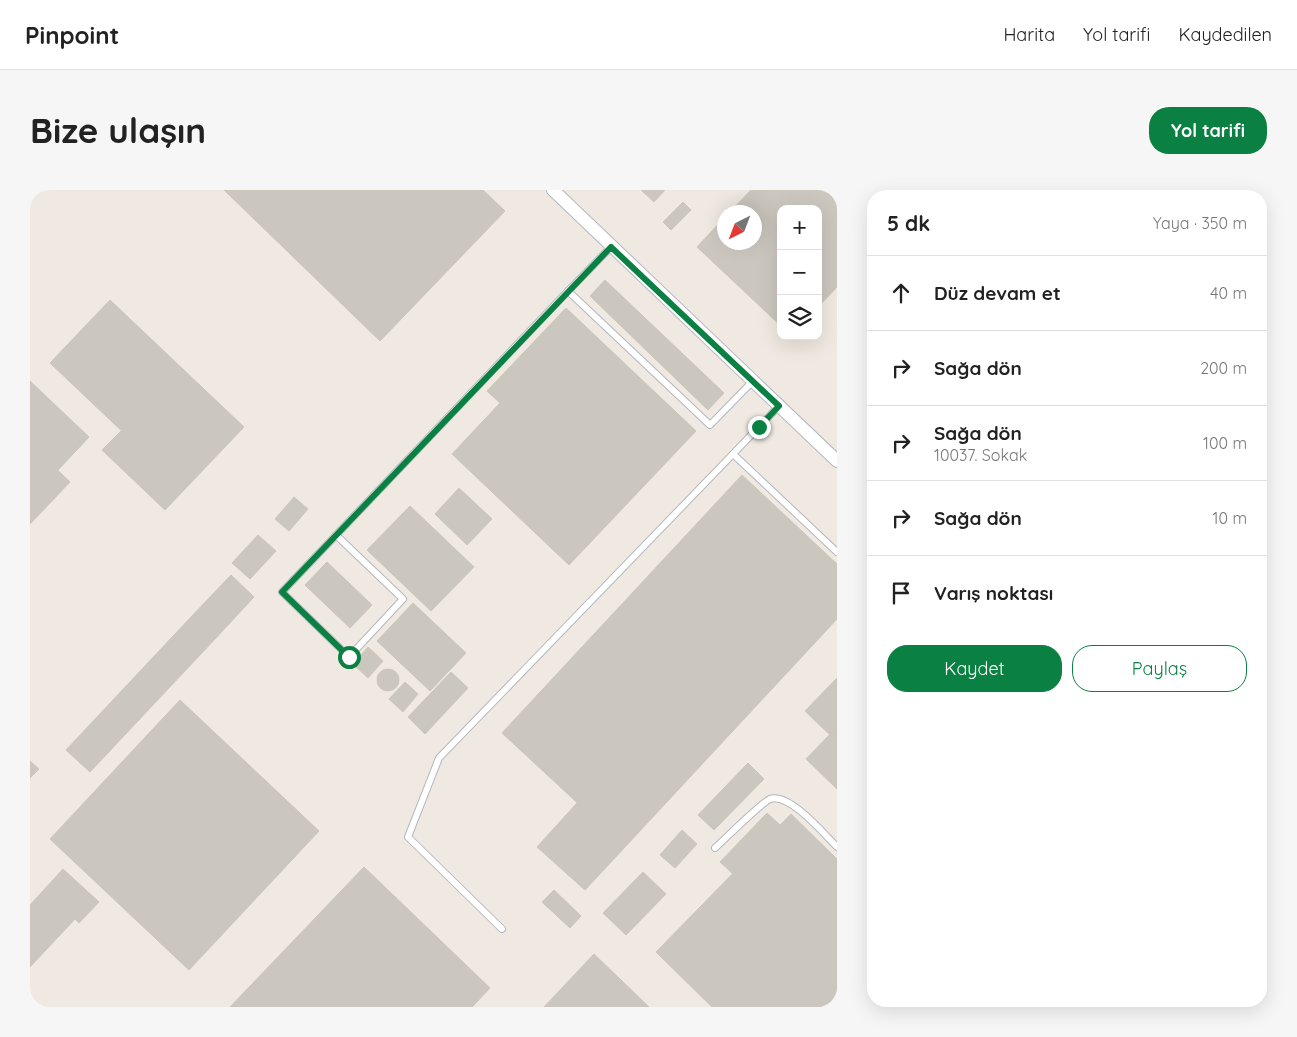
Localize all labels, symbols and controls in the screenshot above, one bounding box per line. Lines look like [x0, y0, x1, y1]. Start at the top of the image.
text: Pinpoint [25, 20, 119, 50]
text: Harita [1003, 23, 1055, 46]
text: Yol tarifi [1083, 23, 1150, 46]
text: Kaydedilen [1178, 23, 1272, 46]
button: Yol tarifi [1149, 107, 1267, 154]
text: Bize ulaşın [30, 108, 206, 152]
north arrow [717, 205, 762, 250]
map controls [777, 205, 822, 340]
button: + [777, 205, 822, 250]
text: 5 dk [887, 210, 930, 236]
text: Yaya · 350 m [1153, 213, 1247, 233]
button: − [777, 250, 822, 295]
icon: ahead [887, 279, 915, 307]
text: Düz devam et [934, 281, 1061, 305]
text: 40 m [1210, 283, 1247, 303]
button: layers [777, 295, 822, 340]
icon: right [887, 354, 915, 382]
text: Sağa dön [934, 356, 1022, 380]
text: 200 m [1200, 358, 1247, 378]
route end [748, 416, 771, 439]
text: Sağa dön [934, 421, 1022, 445]
icon: right [887, 429, 915, 457]
text: 100 m [1203, 433, 1247, 453]
text: 10037. Sokak [934, 445, 1027, 465]
icon: right [887, 504, 915, 532]
text: Sağa dön [934, 506, 1022, 530]
text: 10 m [1213, 508, 1247, 528]
icon: arrive [887, 579, 915, 607]
text: Varış noktası [934, 581, 1053, 605]
button: Kaydet [887, 645, 1062, 692]
button: Paylaş [1072, 645, 1247, 692]
route start [338, 646, 361, 669]

